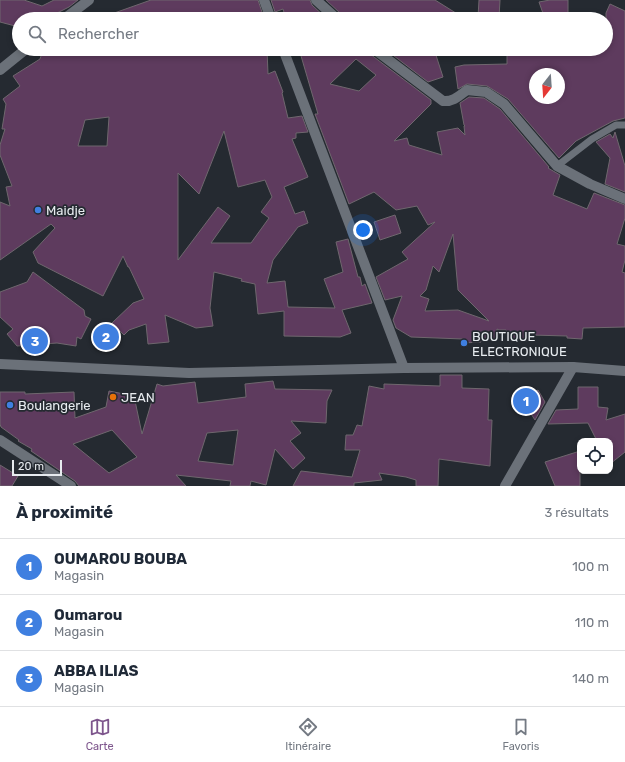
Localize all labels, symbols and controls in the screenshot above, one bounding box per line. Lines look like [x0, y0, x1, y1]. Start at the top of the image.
search box [12, 12, 613, 56]
icon: search [26, 23, 48, 45]
text: Rechercher [58, 25, 139, 43]
north arrow [529, 68, 565, 104]
place label: Maidje [46, 203, 85, 218]
marker: Maidje [33, 205, 43, 215]
your location [353, 220, 373, 240]
pin: 2 [93, 322, 119, 352]
pin: 3 [22, 326, 48, 356]
place label: BOUTIQUE ELECTRONIQUE [472, 329, 567, 359]
marker: BOUTIQUE ELECTRONIQUE [459, 338, 469, 348]
pin: 1 [513, 386, 539, 416]
place label: JEAN [121, 390, 155, 405]
marker: JEAN [108, 392, 118, 402]
place label: Boulangerie [18, 398, 91, 414]
marker: Boulangerie [5, 400, 15, 410]
map controls [577, 438, 613, 474]
button: locate [577, 438, 613, 474]
scale bar [12, 458, 62, 477]
text: 20 m [18, 460, 44, 473]
text: À proximité [16, 502, 113, 522]
text: 3 résultats [544, 505, 609, 520]
text: OUMAROU BOUBA [54, 550, 187, 568]
text: 1 [26, 559, 32, 574]
text: 100 m [572, 559, 609, 574]
text: Magasin [54, 568, 104, 583]
text: Oumarou [54, 606, 122, 624]
text: 2 [25, 615, 33, 630]
text: 110 m [575, 615, 609, 630]
text: Magasin [54, 624, 104, 639]
text: ABBA ILIAS [54, 662, 138, 680]
text: 3 [25, 671, 33, 686]
text: 140 m [572, 671, 609, 686]
text: Magasin [54, 680, 104, 695]
tab: Carte [86, 716, 114, 753]
tab: Itinéraire [285, 716, 331, 753]
tab: Favoris [503, 716, 539, 753]

